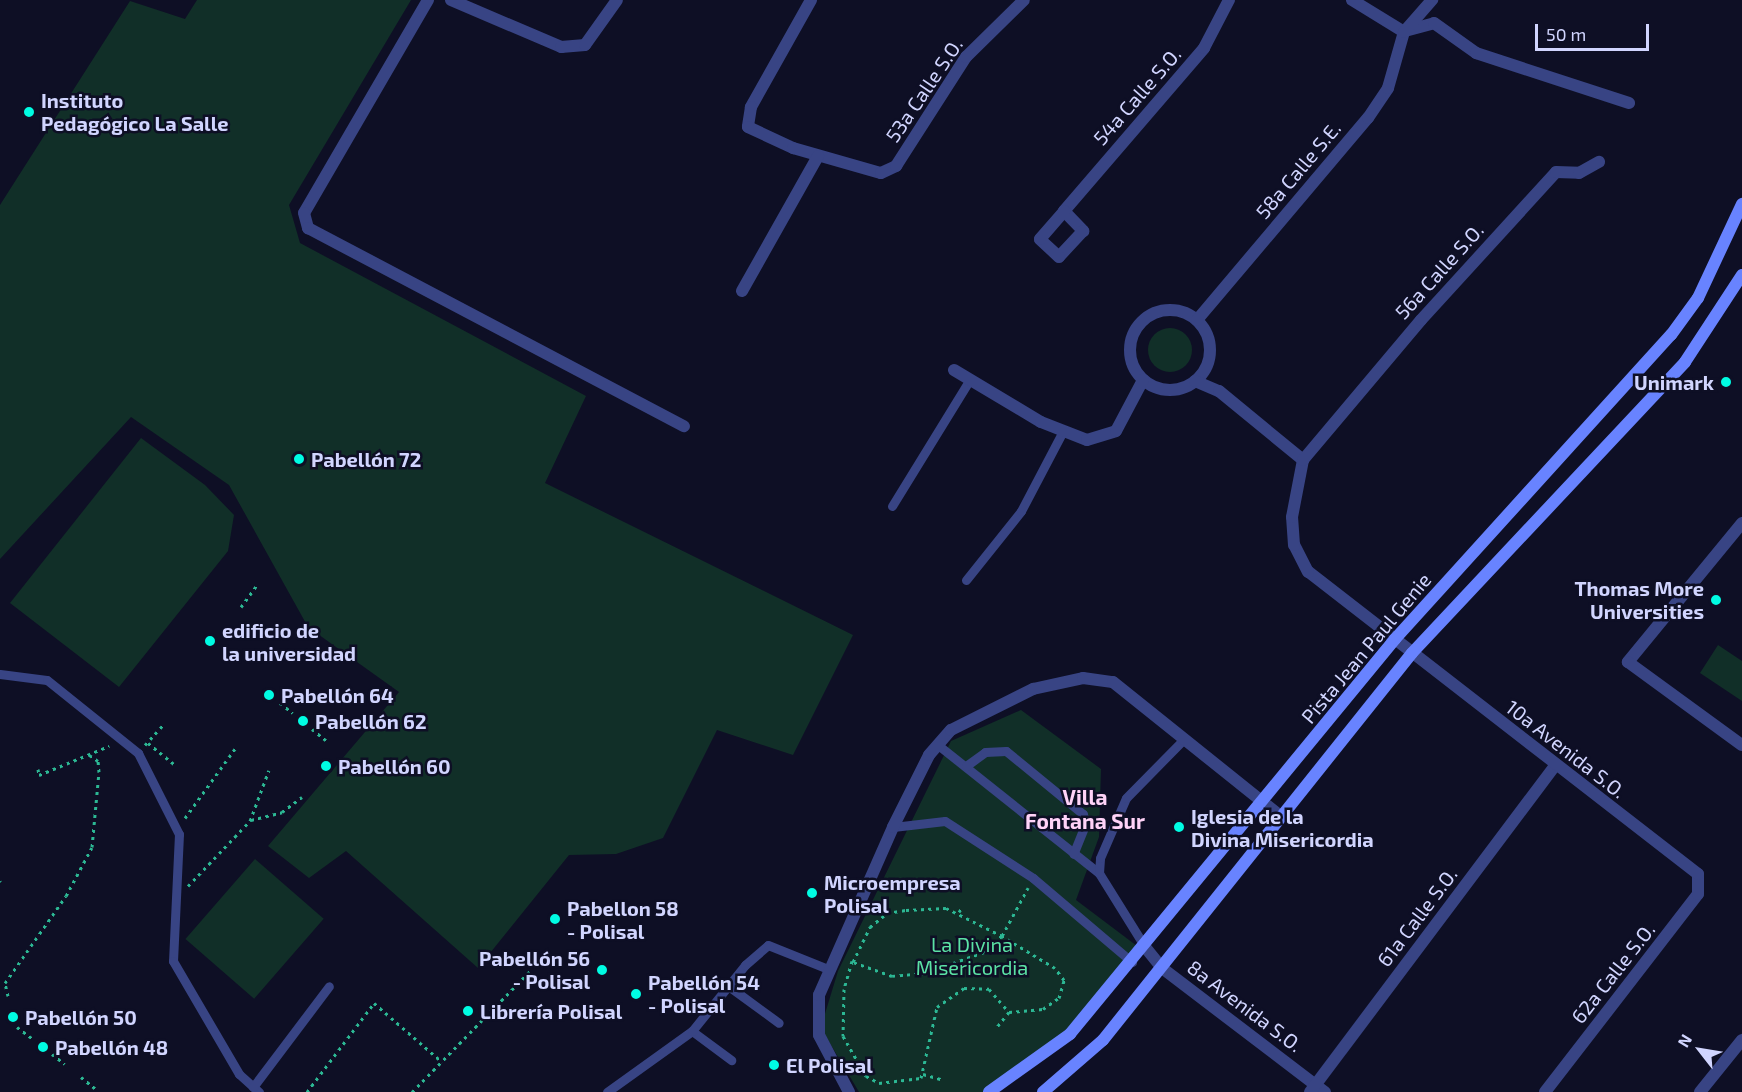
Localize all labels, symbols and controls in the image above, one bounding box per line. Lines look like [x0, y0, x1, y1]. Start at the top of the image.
scale bar [1538, 12, 1652, 50]
text: 50 m [1546, 23, 1586, 45]
street label: 53a Calle S.O. [880, 33, 968, 147]
street label: 54a Calle S.O. [1088, 42, 1186, 150]
place label: Instituto Pedagógico La Salle [41, 88, 228, 135]
marker: Instituto Pedagógico La Salle [22, 105, 36, 119]
street label: 58a Calle S.E. [1250, 117, 1346, 223]
street label: 56a Calle S.O. [1390, 218, 1488, 324]
place label: Unimark [1634, 370, 1714, 394]
marker: Unimark [1719, 375, 1733, 389]
place label: Pabellón 72 [311, 447, 421, 471]
marker: Pabellón 72 [292, 452, 306, 466]
street label: Pista Jean Paul Genie [1296, 568, 1436, 728]
place label: Thomas More Universities [1574, 576, 1704, 623]
marker: Thomas More Universities [1709, 593, 1723, 607]
place label: edificio de la universidad [222, 618, 356, 665]
marker: edificio de la universidad [203, 634, 217, 648]
place label: Pabellón 64 [281, 683, 394, 707]
marker: Pabellón 64 [262, 688, 276, 702]
street label: 10a Avenida S.O. [1501, 695, 1631, 803]
place label: Pabellón 62 [315, 709, 427, 733]
marker: Pabellón 62 [296, 714, 310, 728]
place label: Pabellón 60 [338, 754, 451, 778]
marker: Pabellón 60 [319, 759, 333, 773]
district label: Villa Fontana Sur [1025, 784, 1145, 834]
place label: Iglesia de la Divina Misericordia [1191, 804, 1374, 851]
marker: Iglesia de la Divina Misericordia [1172, 820, 1186, 834]
street label: 61a Calle S.O. [1372, 863, 1462, 971]
place label: Microempresa Polisal [824, 870, 961, 917]
marker: Microempresa Polisal [805, 886, 819, 900]
place label: Pabellon 58 - Polisal [567, 896, 679, 943]
marker: Pabellon 58 - Polisal [548, 912, 562, 926]
street label: 62a Calle S.O. [1566, 918, 1660, 1028]
park label: La Divina Misericordia [916, 932, 1028, 979]
place label: Pabellón 56 - Polisal [479, 946, 590, 993]
street label: 8a Avenida S.O. [1183, 955, 1307, 1057]
marker: Pabellón 56 - Polisal [595, 963, 609, 977]
place label: Pabellón 54 - Polisal [648, 970, 760, 1017]
marker: Pabellón 54 - Polisal [629, 987, 643, 1001]
place label: Librería Polisal [480, 999, 622, 1023]
marker: Librería Polisal [461, 1004, 475, 1018]
place label: Pabellón 50 [25, 1005, 137, 1029]
marker: Pabellón 50 [6, 1010, 20, 1024]
north arrow [1670, 1020, 1730, 1080]
text: N [1673, 1031, 1695, 1050]
place label: Pabellón 48 [55, 1035, 168, 1059]
marker: Pabellón 48 [36, 1040, 50, 1054]
place label: El Polisal [786, 1053, 873, 1077]
marker: El Polisal [767, 1058, 781, 1072]

